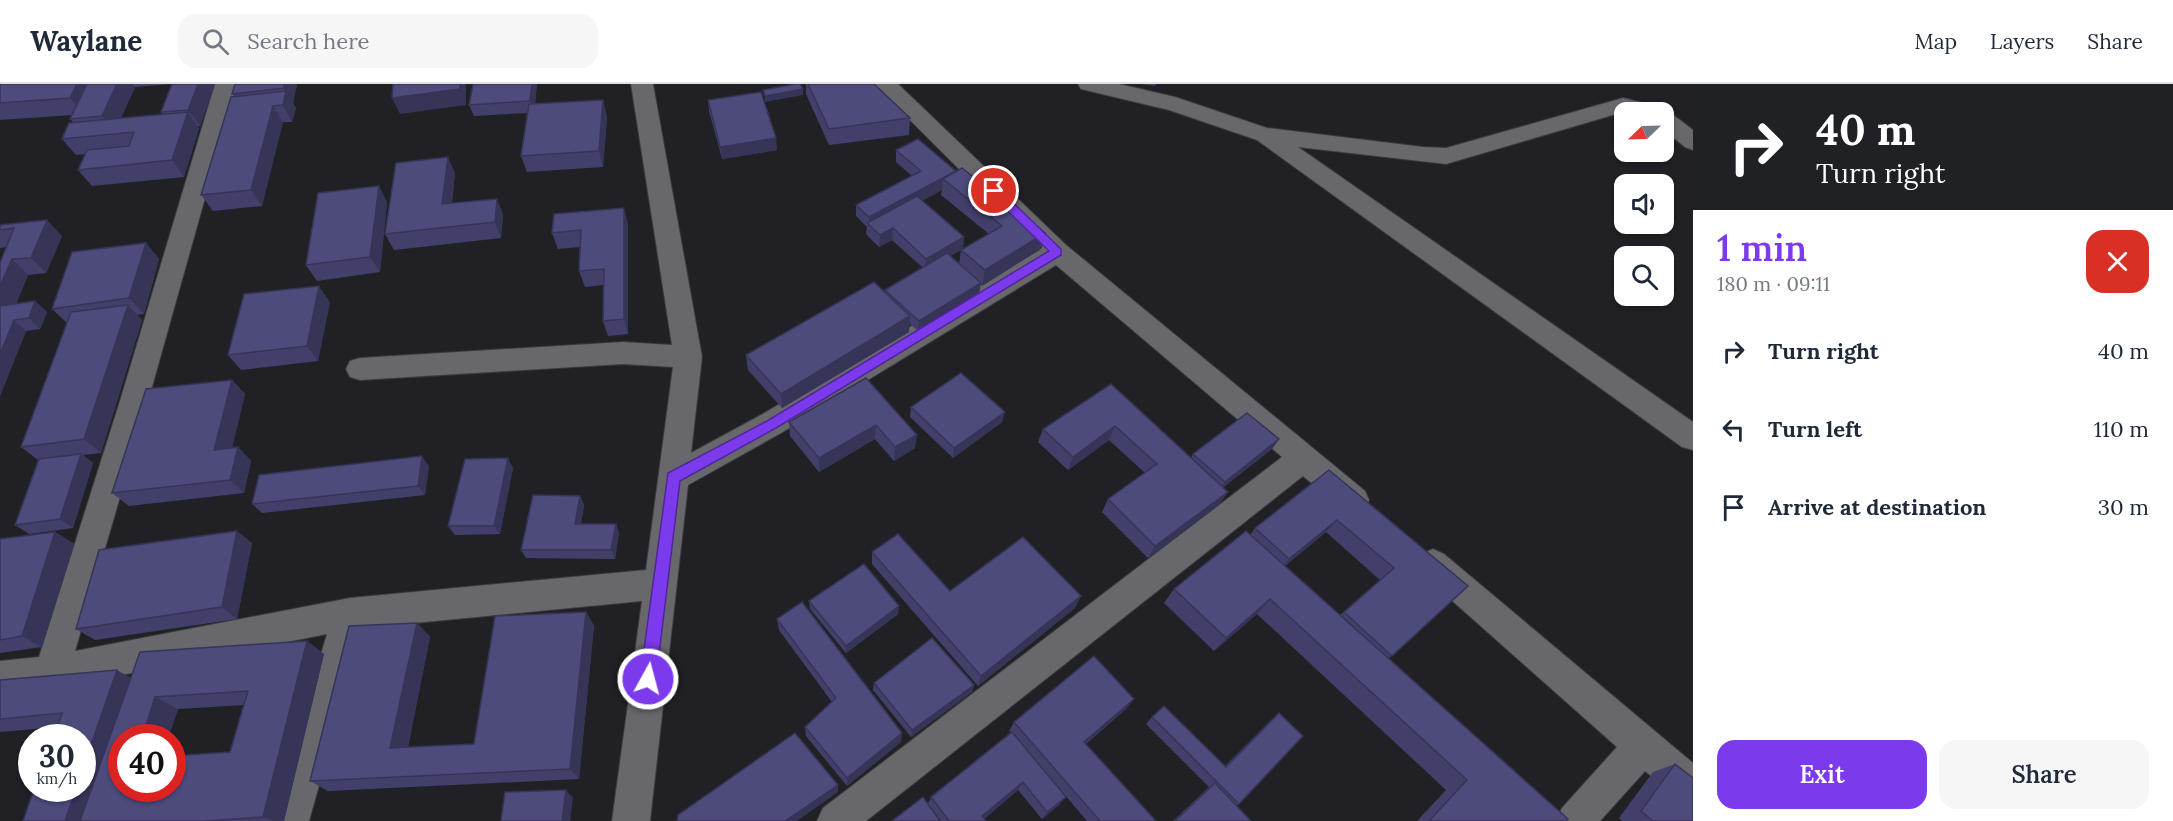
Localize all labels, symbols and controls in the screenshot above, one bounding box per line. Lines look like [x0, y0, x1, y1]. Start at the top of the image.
search box [178, 14, 598, 68]
text: Waylane [30, 23, 142, 59]
icon: search [199, 25, 232, 58]
text: Search here [247, 27, 370, 55]
text: Map [1914, 28, 1957, 55]
text: Layers [1990, 28, 2054, 55]
text: Share [2087, 28, 2143, 55]
north arrow [1614, 102, 1674, 162]
map controls [1614, 102, 1674, 306]
text: 40 m [1816, 103, 1915, 157]
icon: right [1717, 108, 1795, 186]
text: Turn right [1816, 156, 1945, 190]
pin [968, 165, 1019, 216]
icon: arrive [977, 174, 1010, 207]
button: sound [1614, 174, 1674, 234]
text: 1 min [1717, 225, 1807, 271]
button: close [2086, 230, 2149, 293]
button: search [1614, 246, 1674, 306]
text: 180 m · 09:11 [1717, 271, 1830, 296]
icon: right [1717, 335, 1750, 368]
text: Turn right [1768, 337, 1879, 365]
text: 40 m [2098, 337, 2149, 365]
icon: left [1717, 413, 1750, 446]
text: Turn left [1768, 415, 1862, 443]
text: 110 m [2094, 415, 2149, 443]
icon: arrive [1717, 491, 1750, 524]
text: Arrive at destination [1768, 493, 1986, 521]
text: 30 m [2098, 493, 2149, 521]
position arrow [616, 647, 680, 711]
speed limit sign: 40 [108, 724, 186, 802]
text: 30 [39, 737, 75, 775]
button: Exit [1717, 740, 1927, 809]
button: Share [1939, 740, 2149, 809]
text: km/h [37, 769, 77, 788]

